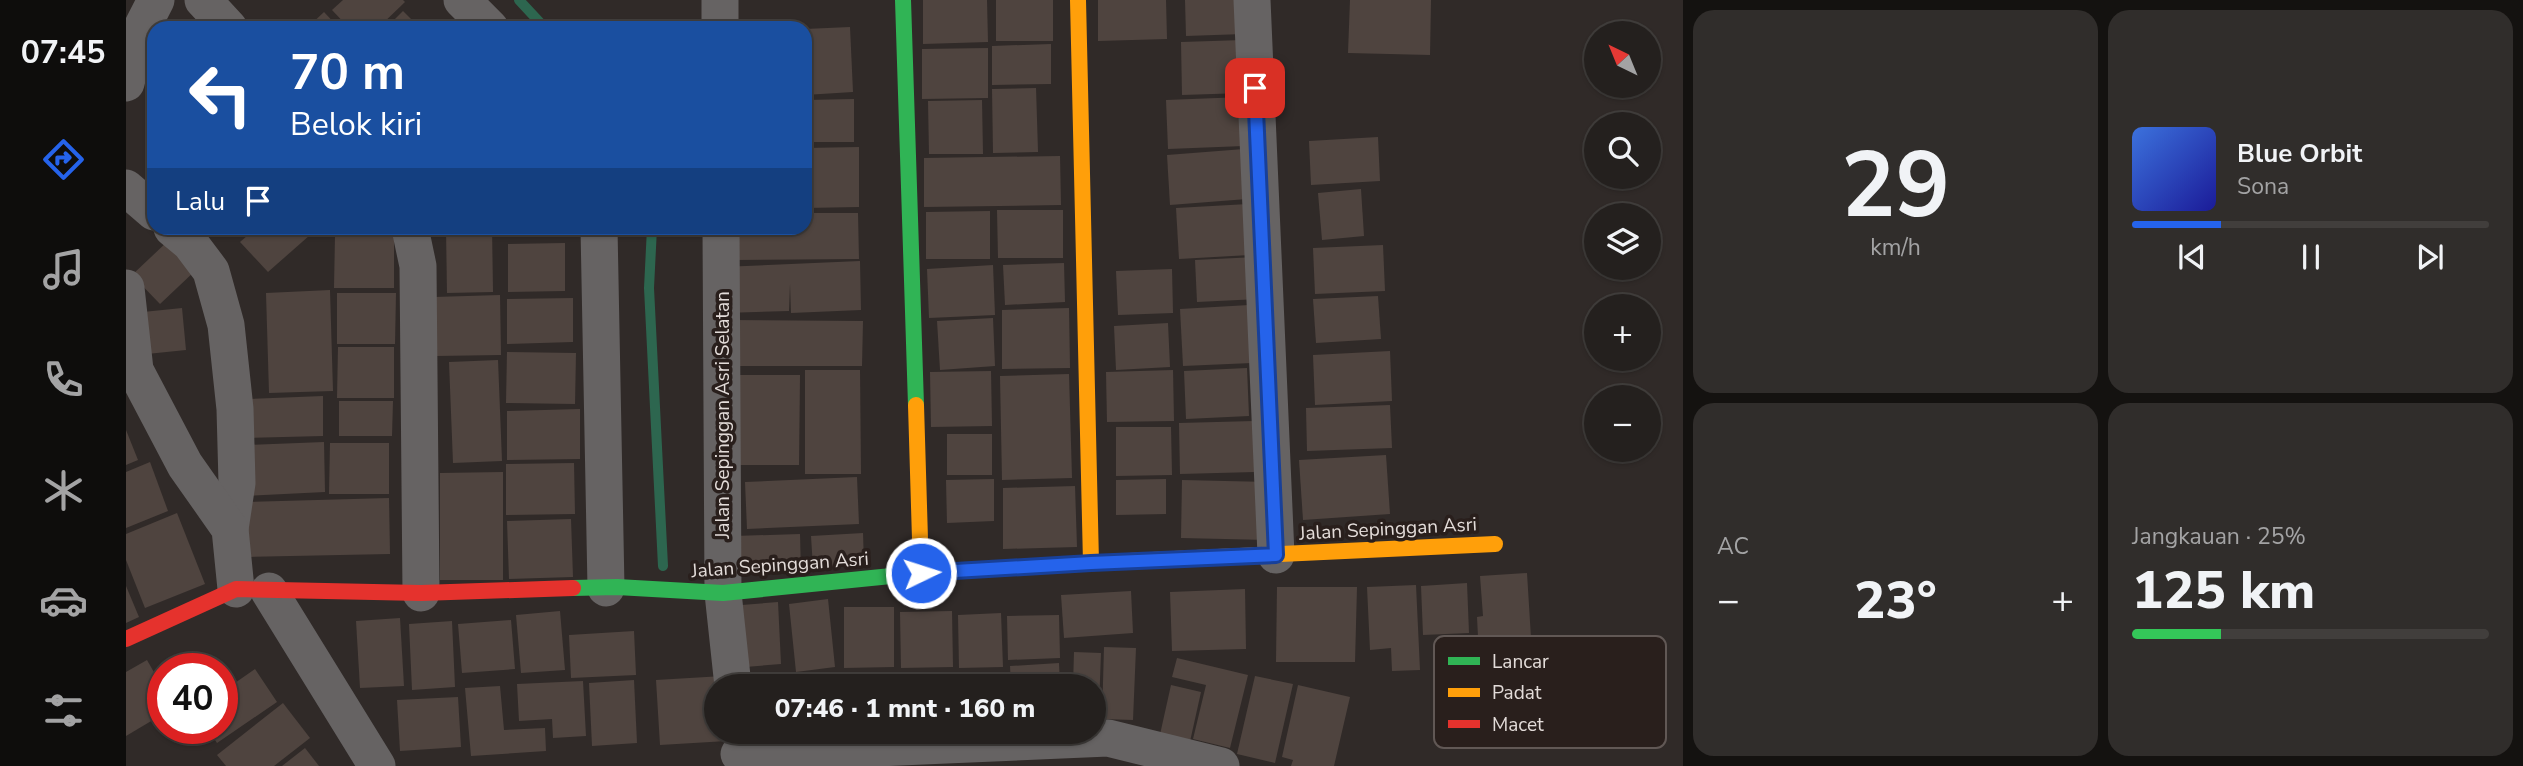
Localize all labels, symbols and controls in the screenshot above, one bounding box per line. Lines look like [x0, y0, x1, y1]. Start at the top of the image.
north arrow [1584, 21, 1661, 98]
map controls [1584, 21, 1661, 462]
text: 07:45 [21, 31, 105, 74]
text: 70 m [290, 39, 405, 106]
icon: left [175, 49, 266, 140]
pin [1225, 58, 1285, 118]
icon: arrive [1236, 69, 1274, 107]
text: Belok kiri [290, 103, 422, 146]
button: search [1584, 112, 1661, 189]
text: 29 [1841, 124, 1950, 248]
icon: directions [39, 135, 88, 184]
text: Blue Orbit [2237, 136, 2362, 171]
text: Sona [2237, 171, 2289, 202]
icon: arrive [239, 182, 277, 220]
text: Lalu [175, 184, 225, 219]
button: layers [1584, 203, 1661, 280]
text: km/h [1870, 232, 1921, 263]
icon: previous [2173, 238, 2211, 276]
icon: pause [2292, 238, 2330, 276]
icon: next [2411, 238, 2449, 276]
icon: music [39, 245, 88, 294]
street label: Jalan Sepinggan Asri Selatan [710, 291, 736, 540]
button: + [1584, 294, 1661, 371]
icon: phone [39, 355, 88, 404]
button: − [1584, 385, 1661, 462]
icon: climate [39, 466, 88, 515]
street label: Jalan Sepinggan Asri [1298, 511, 1477, 547]
text: Jangkauan · 25% [2132, 521, 2306, 552]
text: AC [1717, 531, 1749, 562]
position arrow [884, 536, 958, 610]
street label: Jalan Sepinggan Asri [689, 546, 870, 584]
text: 125 km [2132, 555, 2315, 626]
text: 23° [1854, 565, 1937, 636]
text: − [1717, 575, 1740, 626]
text: + [2051, 575, 2074, 626]
icon: car [39, 576, 88, 625]
legend [1434, 636, 1666, 748]
text: Lancar [1492, 649, 1549, 675]
speed limit sign: 40 [147, 653, 238, 744]
text: Padat [1492, 680, 1542, 706]
icon: filters [39, 686, 88, 735]
text: 07:46 · 1 mnt · 160 m [775, 691, 1035, 726]
text: Macet [1492, 712, 1544, 738]

